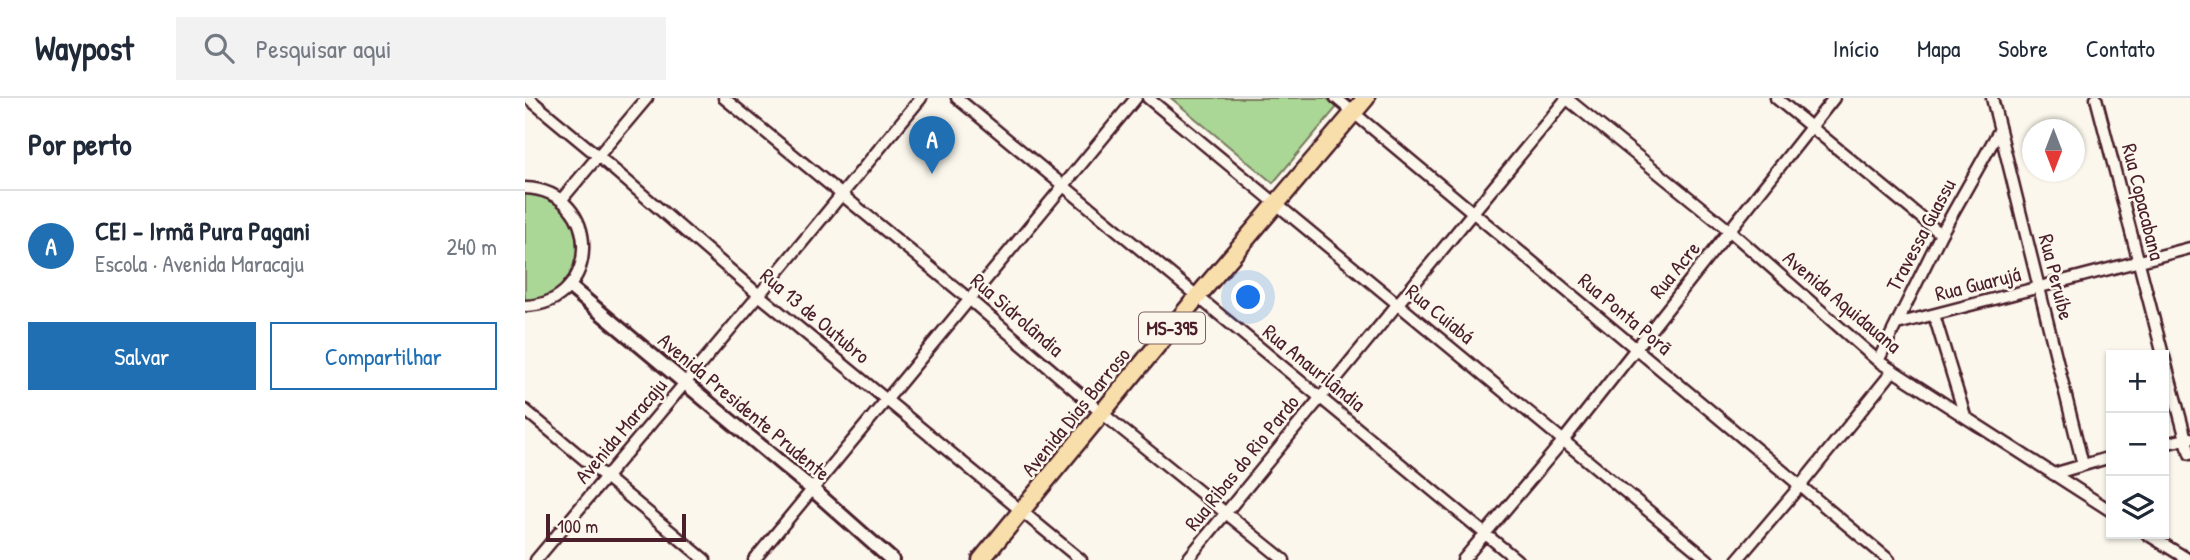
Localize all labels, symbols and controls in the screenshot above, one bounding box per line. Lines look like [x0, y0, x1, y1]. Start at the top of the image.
search box [176, 17, 666, 80]
text: Waypost [35, 26, 134, 70]
icon: search [200, 29, 238, 67]
text: Pesquisar aqui [256, 31, 391, 66]
text: Início [1833, 32, 1879, 64]
text: Mapa [1917, 32, 1960, 64]
text: Sobre [1998, 32, 2048, 64]
text: Contato [2086, 32, 2155, 64]
pin: A [909, 116, 955, 174]
north arrow [2022, 119, 2085, 182]
text: Por perto [28, 124, 132, 164]
street label: Rua Copacabana [2115, 141, 2172, 263]
street label: Travessa Guassu [1879, 173, 1963, 296]
text: CEI - Irmã Pura Pagani [95, 213, 310, 248]
text: A [45, 231, 57, 262]
text: 240 m [446, 231, 497, 262]
street label: Rua Peruíbe [2032, 231, 2081, 323]
street label: Rua Acre [1643, 235, 1707, 304]
street label: Avenida Aquidauana [1777, 243, 1908, 360]
text: Escola · Avenida Maracaju [95, 248, 304, 279]
street label: Rua Guarujá [1932, 259, 2024, 308]
street label: Rua 13 de Outubro [754, 261, 876, 370]
street label: Rua Sidrolândia [965, 266, 1070, 363]
street label: Rua Ponta Porã [1572, 266, 1678, 361]
street label: Rua Cuiabá [1400, 277, 1481, 350]
your location [1231, 280, 1265, 314]
road number: MS-395 [1139, 312, 1205, 344]
street label: Rua Anaurilândia [1257, 317, 1372, 418]
button: Salvar [28, 322, 256, 390]
button: Compartilhar [270, 322, 497, 390]
street label: Avenida Presidente Prudente [652, 326, 837, 487]
street label: Avenida Dias Barroso [1015, 341, 1137, 482]
map controls [2106, 350, 2169, 539]
button: + [2106, 350, 2169, 413]
street label: Avenida Maracaju [568, 371, 674, 489]
street label: Rua Ribas do Rio Pardo [1178, 389, 1305, 537]
button: − [2106, 413, 2169, 476]
button: layers [2106, 476, 2169, 539]
scale bar [546, 511, 686, 543]
text: 100 m [557, 513, 598, 539]

